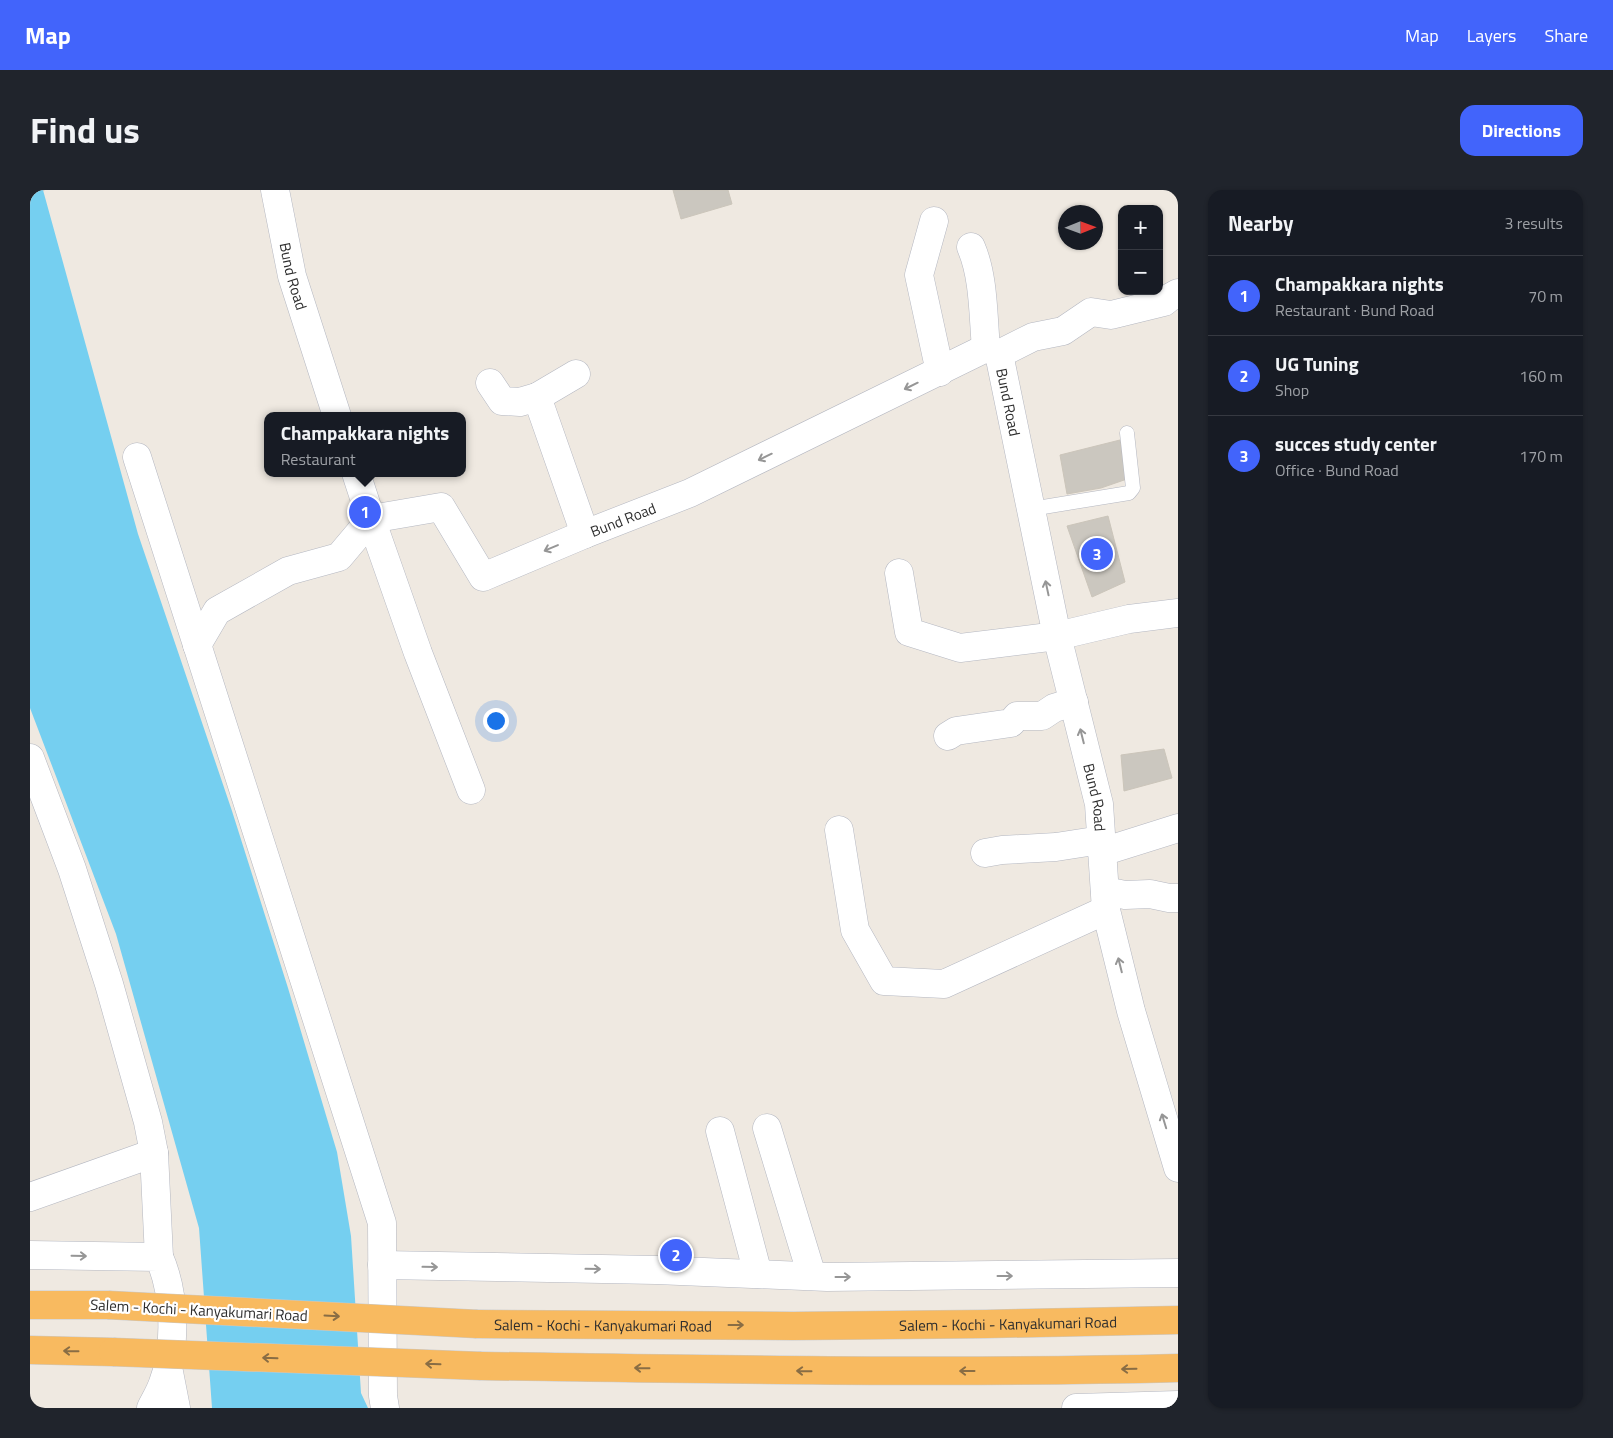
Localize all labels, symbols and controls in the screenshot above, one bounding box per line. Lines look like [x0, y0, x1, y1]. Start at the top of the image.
text: Map [25, 17, 71, 53]
text: Map [1405, 22, 1439, 49]
text: Layers [1467, 22, 1516, 49]
text: Share [1544, 22, 1588, 49]
text: Find us [30, 103, 140, 157]
button: Directions [1460, 105, 1583, 156]
north arrow [1058, 205, 1103, 250]
map controls [1118, 205, 1163, 295]
button: + [1118, 205, 1163, 250]
text: Nearby [1228, 207, 1293, 239]
text: 3 results [1504, 211, 1563, 235]
street label: Bund Road [274, 240, 314, 313]
button: − [1118, 250, 1163, 295]
text: Champakkara nights [1275, 269, 1444, 298]
text: 1 [1240, 284, 1248, 308]
text: 70 m [1528, 284, 1563, 308]
text: Restaurant · Bund Road [1275, 298, 1434, 322]
text: UG Tuning [1275, 349, 1359, 378]
text: 2 [1240, 364, 1248, 388]
text: 160 m [1519, 364, 1563, 388]
street label: Bund Road [991, 366, 1027, 438]
text: Shop [1275, 378, 1309, 402]
one-way arrow [904, 382, 919, 391]
popup [264, 412, 466, 477]
text: Champakkara nights [281, 418, 449, 447]
text: succes study center [1275, 429, 1437, 458]
text: 3 [1240, 444, 1248, 468]
text: 170 m [1519, 444, 1563, 468]
text: Restaurant [281, 447, 356, 471]
one-way arrow [758, 453, 773, 462]
text: Office · Bund Road [1275, 458, 1399, 482]
pin: 1 [349, 493, 381, 531]
street label: Bund Road [587, 496, 659, 542]
pin: 3 [1081, 535, 1113, 573]
one-way arrow [544, 544, 559, 554]
one-way arrow [1042, 581, 1052, 597]
your location [483, 708, 509, 734]
one-way arrow [1077, 729, 1086, 745]
street label: Bund Road [1078, 761, 1112, 832]
one-way arrow [1114, 957, 1124, 973]
one-way arrow [1158, 1114, 1168, 1130]
pin: 2 [660, 1236, 692, 1274]
one-way arrow [70, 1251, 86, 1260]
one-way arrow [422, 1262, 438, 1272]
one-way arrow [584, 1264, 600, 1274]
one-way arrow [996, 1271, 1013, 1281]
one-way arrow [834, 1272, 850, 1282]
street label: Salem - Kochi - Kanyakumari Road [90, 1293, 308, 1327]
street label: Salem - Kochi - Kanyakumari Road [899, 1310, 1117, 1336]
one-way arrow [323, 1312, 339, 1321]
street label: Salem - Kochi - Kanyakumari Road [494, 1313, 712, 1337]
one-way arrow [728, 1321, 744, 1330]
one-way arrow [64, 1346, 80, 1355]
one-way arrow [262, 1353, 278, 1362]
one-way arrow [425, 1359, 441, 1369]
one-way arrow [634, 1363, 650, 1373]
one-way arrow [1122, 1364, 1138, 1374]
one-way arrow [797, 1366, 813, 1376]
one-way arrow [959, 1366, 976, 1376]

